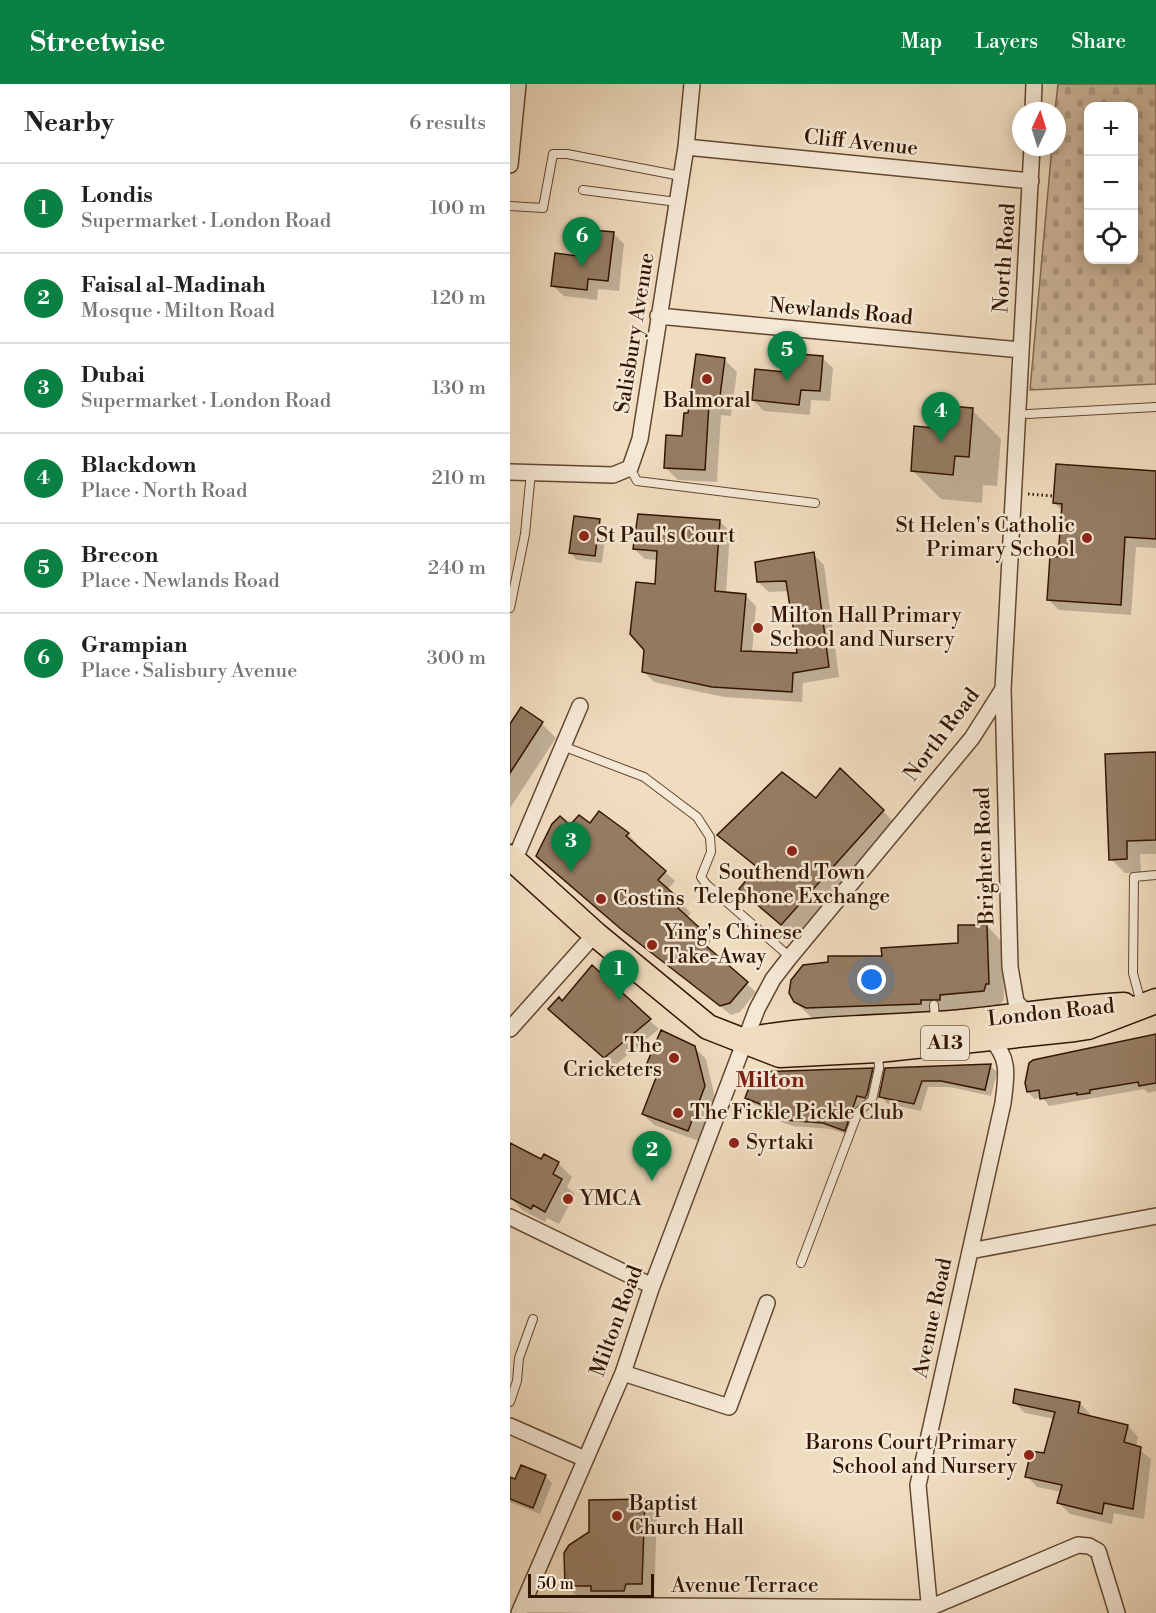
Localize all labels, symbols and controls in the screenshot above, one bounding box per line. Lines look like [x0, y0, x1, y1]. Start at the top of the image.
text: Streetwise [30, 25, 165, 60]
text: Map [901, 29, 942, 55]
text: Layers [975, 29, 1038, 55]
text: Share [1071, 29, 1126, 55]
north arrow [1012, 102, 1066, 156]
map controls [1084, 102, 1138, 264]
button: + [1084, 102, 1138, 156]
text: Nearby [24, 107, 114, 139]
text: 6 results [409, 111, 486, 136]
street label: Cliff Avenue [803, 124, 919, 162]
button: − [1084, 156, 1138, 210]
text: Londis [81, 182, 153, 209]
text: 1 [39, 196, 48, 221]
text: 100 m [430, 196, 486, 221]
street label: North Road [988, 202, 1022, 314]
text: Supermarket · London Road [81, 209, 331, 234]
button: locate [1084, 210, 1138, 264]
pin: 6 [562, 218, 602, 267]
street label: Salisbury Avenue [609, 251, 661, 415]
text: Faisal al-Madinah [81, 272, 266, 299]
text: 2 [37, 286, 50, 311]
text: 120 m [431, 286, 486, 311]
street label: Newlands Road [768, 293, 914, 331]
text: Mosque · Milton Road [81, 299, 275, 324]
pin: 5 [768, 332, 806, 381]
text: Dubai [81, 362, 145, 389]
marker: Balmoral [700, 372, 714, 386]
text: 3 [37, 376, 50, 401]
text: 130 m [431, 376, 486, 401]
place label: Balmoral [662, 388, 751, 414]
text: Supermarket · London Road [81, 389, 331, 414]
pin: 4 [922, 392, 960, 442]
text: Blackdown [81, 452, 196, 479]
text: 4 [37, 466, 50, 491]
text: 210 m [431, 466, 486, 491]
text: Place · North Road [81, 479, 247, 504]
place label: St Helen's Catholic Primary School [895, 513, 1075, 563]
place label: St Paul's Court [596, 523, 736, 549]
marker: St Paul's Court [577, 529, 591, 543]
marker: St Helen's Catholic Primary School [1080, 531, 1094, 545]
text: Brecon [81, 542, 158, 569]
text: 5 [37, 556, 50, 581]
text: 240 m [428, 556, 486, 581]
text: Place · Newlands Road [81, 569, 280, 594]
place label: Milton Hall Primary School and Nursery [770, 603, 962, 653]
marker: Milton Hall Primary School and Nursery [751, 621, 765, 635]
text: Grampian [81, 632, 187, 659]
text: 6 [37, 646, 50, 671]
text: 300 m [427, 646, 486, 671]
text: Place · Salisbury Avenue [81, 659, 297, 684]
street label: North Road [898, 683, 986, 787]
street label: Brighten Road [970, 787, 1000, 926]
pin: 3 [552, 822, 590, 872]
marker: Southend Town Telephone Exchange [785, 844, 799, 858]
place label: Southend Town Telephone Exchange [694, 860, 890, 910]
place label: Costins [613, 886, 685, 912]
marker: Costins [594, 892, 608, 906]
place label: Ying's Chinese Take-Away [663, 920, 802, 970]
marker: Ying's Chinese Take-Away [645, 938, 659, 952]
pin: 1 [600, 950, 638, 1000]
your location [857, 965, 886, 994]
street label: London Road [986, 993, 1116, 1033]
road number: A13 [921, 1026, 969, 1060]
place label: The Cricketers [563, 1033, 662, 1083]
marker: The Cricketers [667, 1051, 681, 1065]
district label: Milton [735, 1067, 805, 1094]
place label: The Fickle Pickle Club [690, 1100, 904, 1126]
marker: The Fickle Pickle Club [671, 1106, 685, 1120]
place label: Syrtaki [746, 1130, 814, 1156]
pin: 2 [632, 1132, 672, 1181]
marker: Syrtaki [727, 1136, 741, 1150]
place label: YMCA [579, 1186, 642, 1212]
marker: YMCA [561, 1192, 575, 1206]
street label: Avenue Road [907, 1255, 958, 1381]
street label: Milton Road [585, 1262, 649, 1380]
place label: Barons Court Primary School and Nursery [804, 1430, 1018, 1480]
marker: Barons Court Primary School and Nursery [1022, 1448, 1036, 1462]
place label: Baptist Church Hall [628, 1491, 744, 1541]
marker: Baptist Church Hall [610, 1509, 624, 1523]
scale bar [528, 1571, 654, 1598]
street label: Avenue Terrace [670, 1573, 819, 1599]
text: 50 m [537, 1574, 574, 1594]

